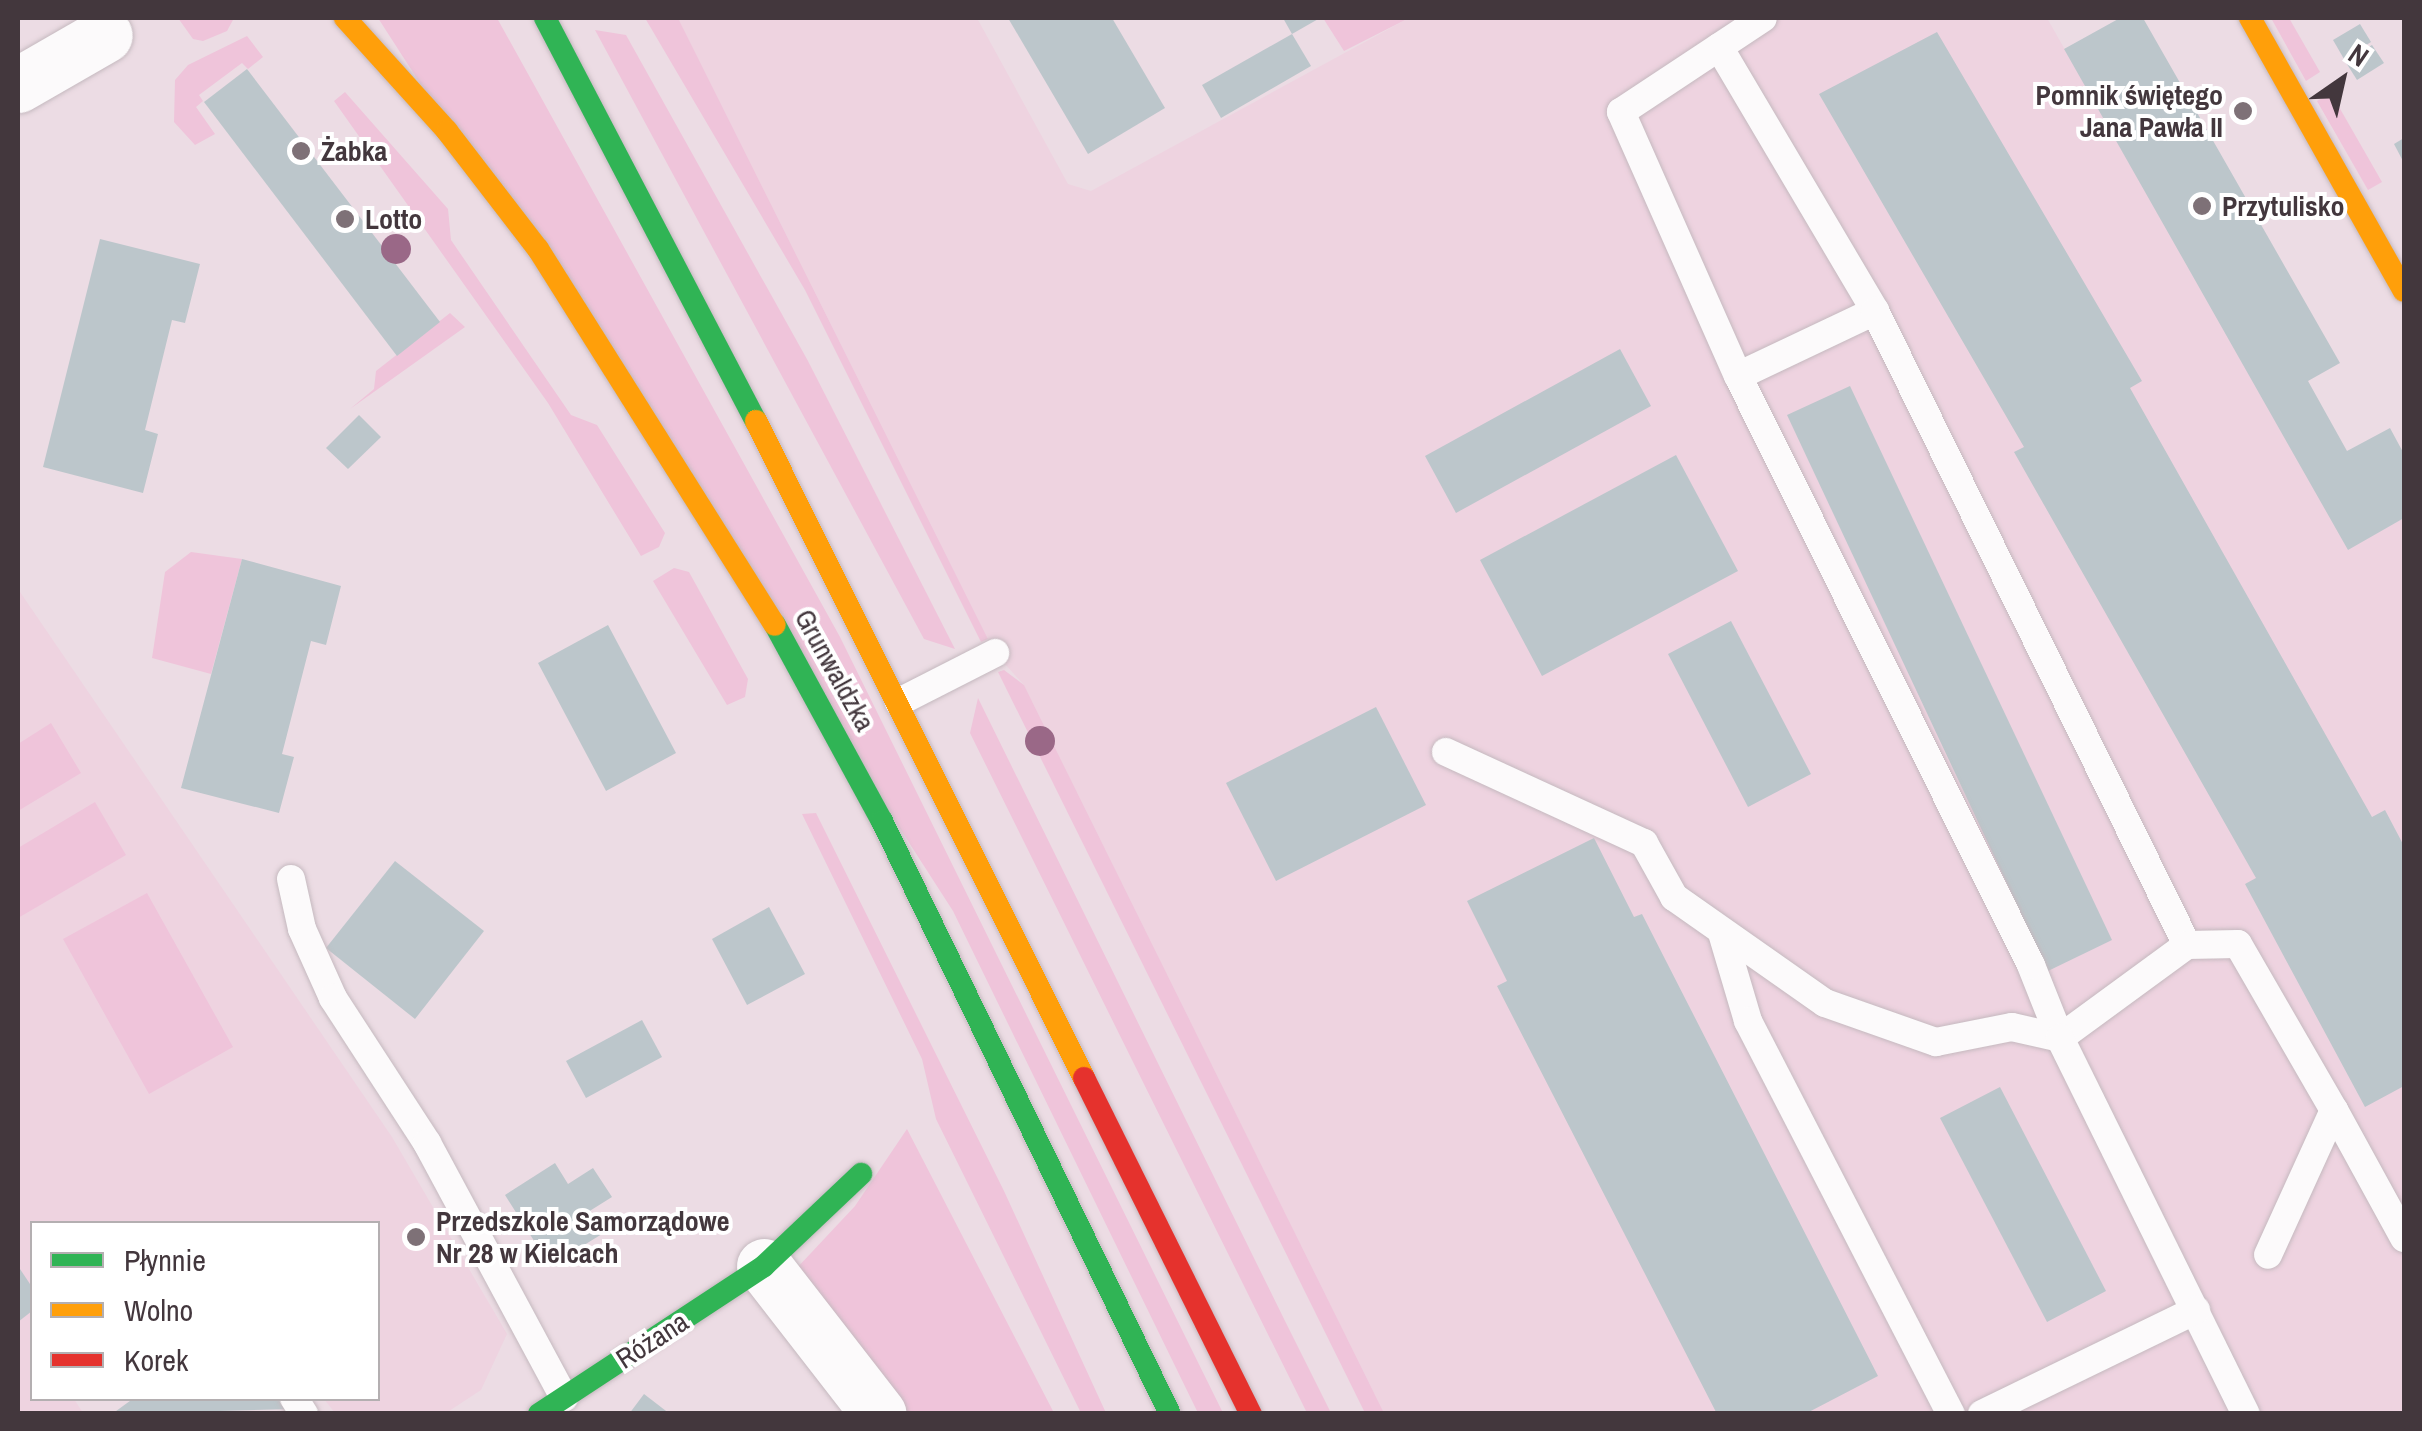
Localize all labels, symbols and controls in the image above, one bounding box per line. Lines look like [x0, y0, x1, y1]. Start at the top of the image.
north arrow [2292, 30, 2392, 130]
text: N [2341, 35, 2376, 76]
place label: Pomnik świętego Jana Pawła II [2035, 78, 2223, 144]
marker: Pomnik świętego Jana Pawła II [2232, 100, 2254, 122]
place label: Żabka [321, 134, 387, 168]
marker: Żabka [290, 140, 312, 162]
place label: Przytulisko [2222, 189, 2344, 223]
marker: Przytulisko [2191, 195, 2213, 217]
place label: Lotto [365, 202, 422, 236]
marker: Lotto [334, 208, 356, 230]
street label: Grunwaldzka [788, 603, 882, 737]
place label: Przedszkole Samorządowe Nr 28 w Kielcach [436, 1204, 729, 1270]
legend [30, 1221, 380, 1401]
marker: Przedszkole Samorządowe Nr 28 w Kielcach [405, 1226, 427, 1248]
text: Płynnie [124, 1240, 206, 1280]
text: Wolno [124, 1290, 193, 1330]
street label: Różana [610, 1304, 694, 1376]
text: Korek [124, 1340, 188, 1380]

